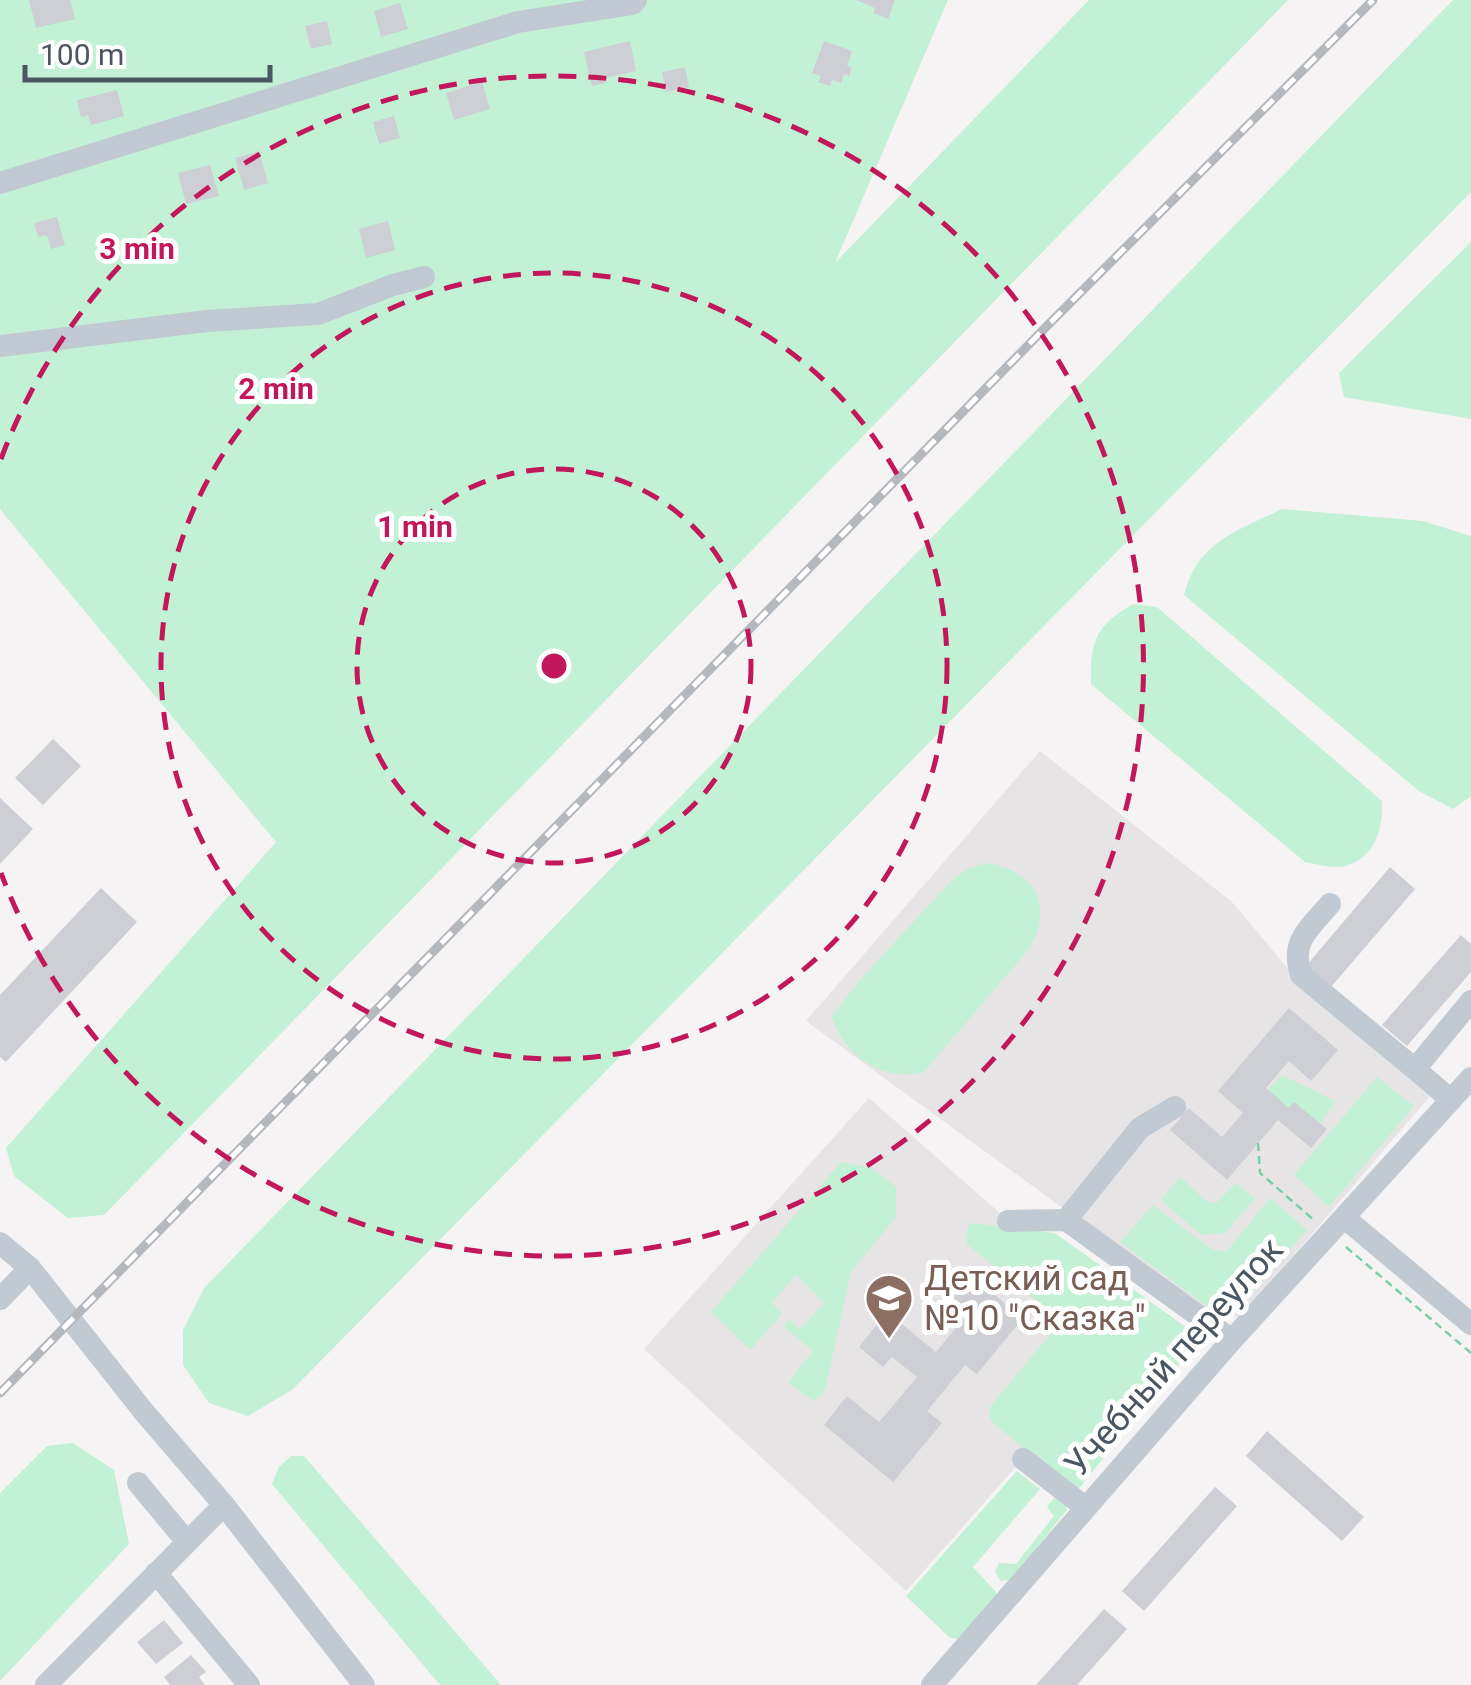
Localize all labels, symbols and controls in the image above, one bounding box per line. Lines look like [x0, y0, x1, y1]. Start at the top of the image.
scale bar [25, 20, 270, 82]
text: 100 m [40, 37, 124, 72]
text: 3 min [99, 231, 175, 266]
text: 2 min [238, 371, 314, 406]
text: 1 min [377, 509, 453, 544]
centre of rings [536, 648, 572, 684]
street label: Учебный переулок [1056, 1229, 1292, 1485]
place label: Детский сад №10 "Сказка" [924, 1258, 1146, 1339]
school or university icon: Детский сад №10 "Сказка" [863, 1272, 915, 1340]

